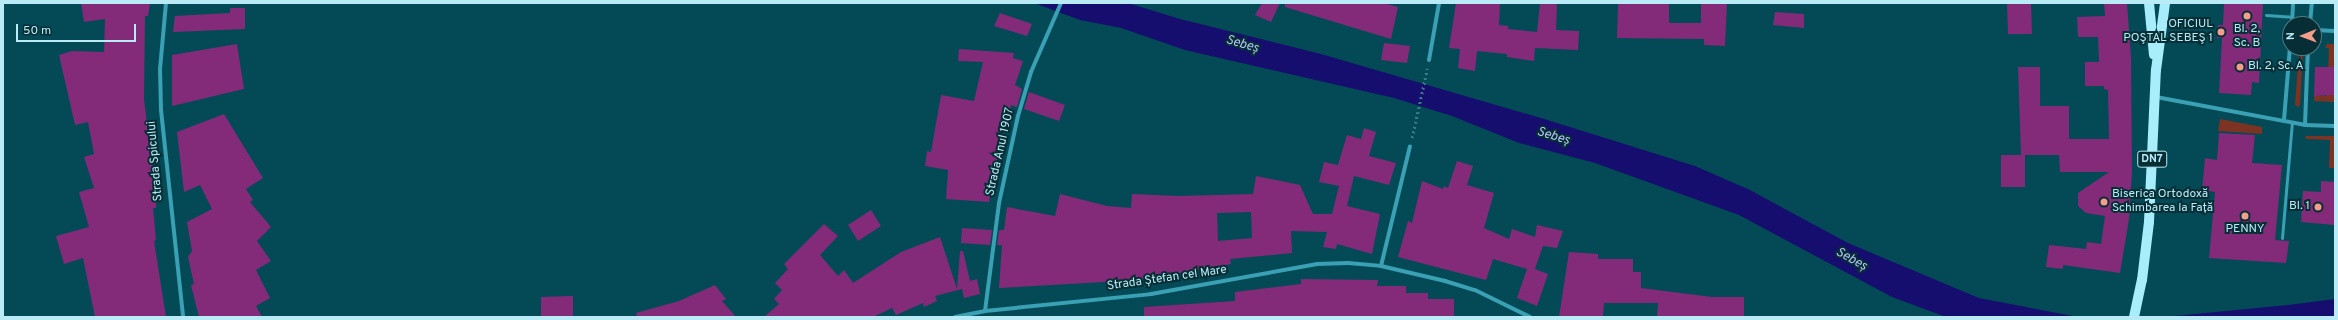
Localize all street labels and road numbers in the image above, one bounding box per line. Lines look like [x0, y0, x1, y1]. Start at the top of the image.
street label: Strada Anul 1907 [984, 106, 1018, 198]
street label: Strada Spicului [145, 120, 167, 202]
road number: DN7 [2137, 150, 2167, 168]
street label: Strada Ștefan cel Mare [1106, 263, 1228, 295]

